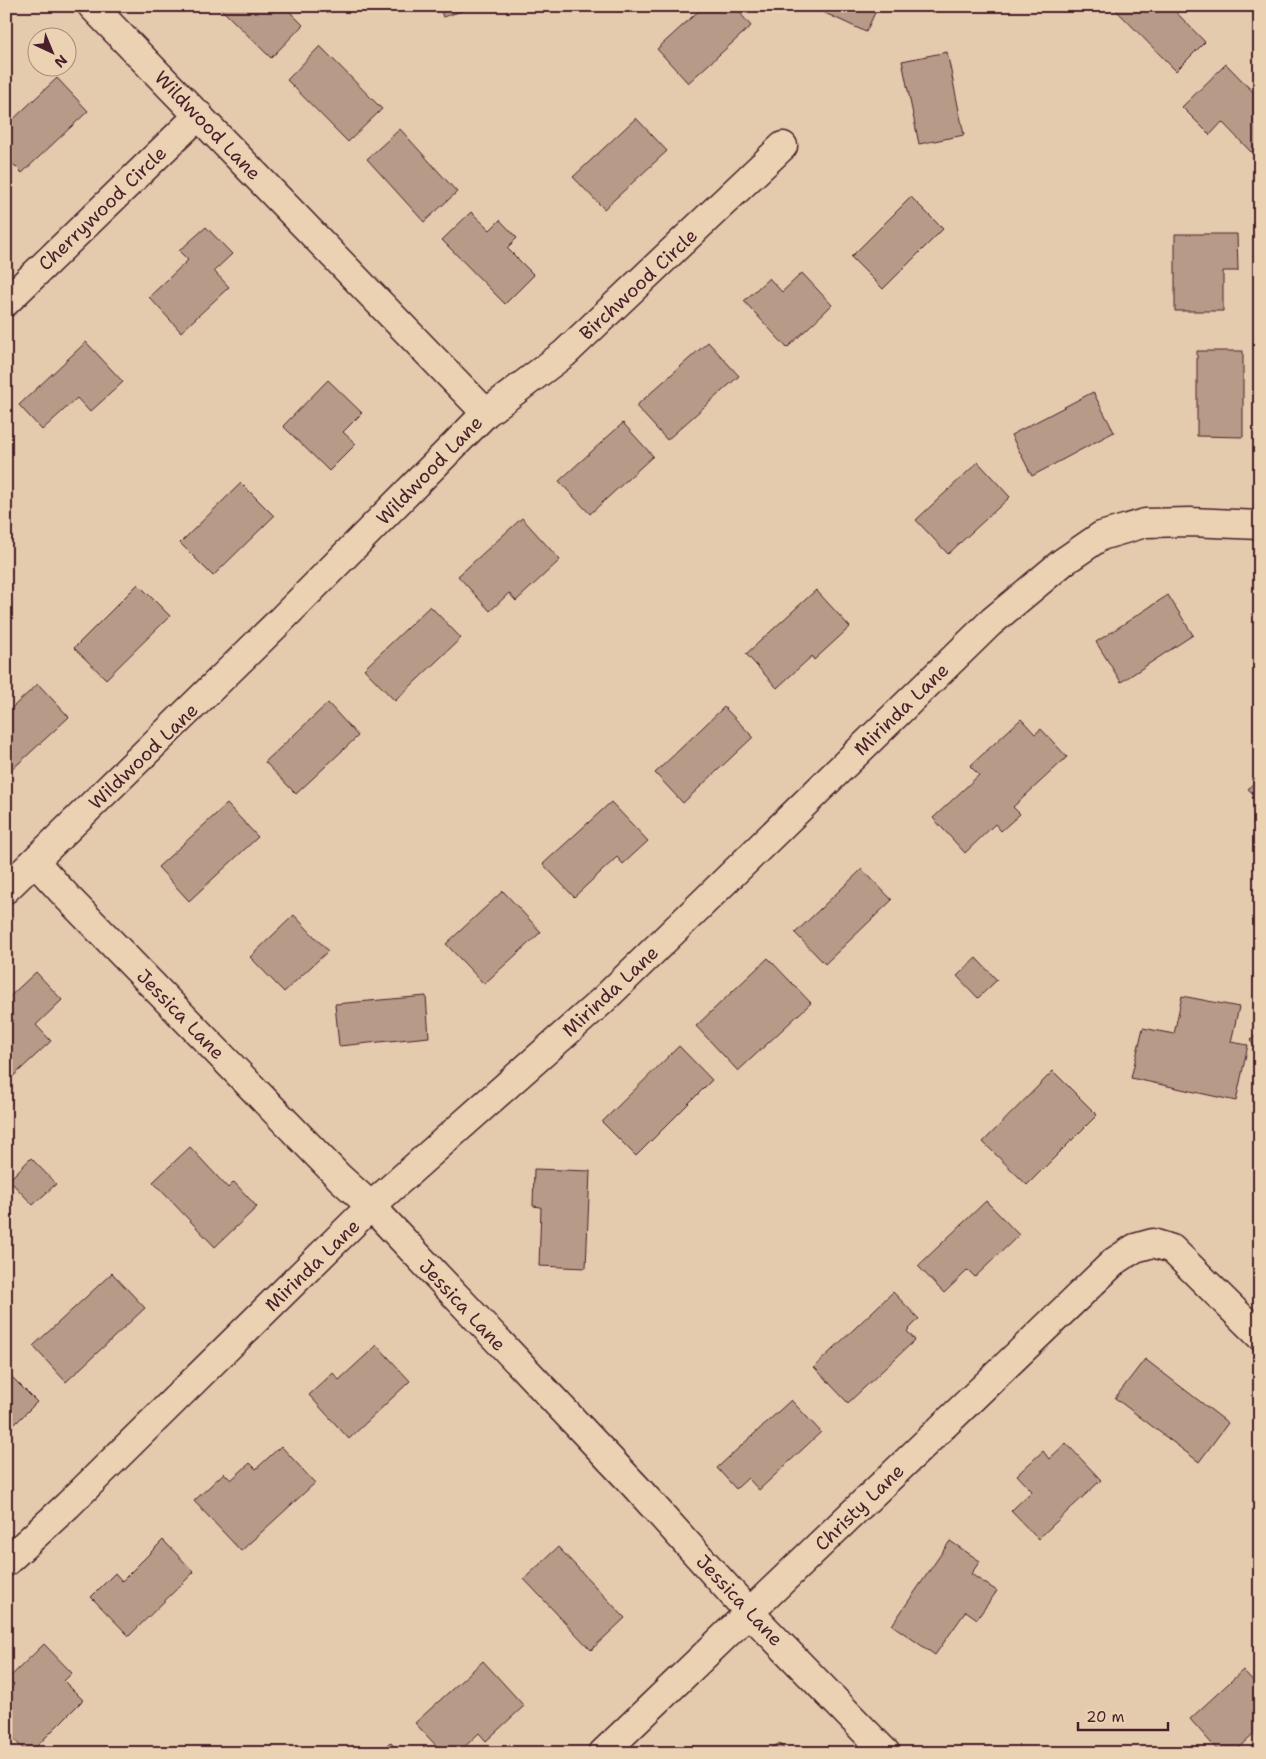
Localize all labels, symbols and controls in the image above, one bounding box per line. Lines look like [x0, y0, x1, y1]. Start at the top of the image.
north arrow [28, 28, 78, 78]
text: N [51, 51, 71, 72]
street label: Wildwood Lane [149, 65, 266, 185]
street label: Cherrywood Circle [33, 141, 172, 276]
street label: Birchwood Circle [574, 223, 703, 346]
street label: Wildwood Lane [371, 410, 488, 530]
street label: Mirinda Lane [848, 658, 954, 761]
street label: Wildwood Lane [83, 698, 203, 815]
street label: Mirinda Lane [557, 940, 664, 1042]
street label: Jessica Lane [131, 964, 230, 1065]
street label: Mirinda Lane [259, 1214, 365, 1317]
street label: Jessica Lane [414, 1254, 512, 1357]
street label: Christy Lane [809, 1458, 909, 1556]
street label: Jessica Lane [691, 1549, 789, 1652]
scale bar [1078, 1699, 1168, 1731]
text: 20 m [1086, 1707, 1125, 1727]

